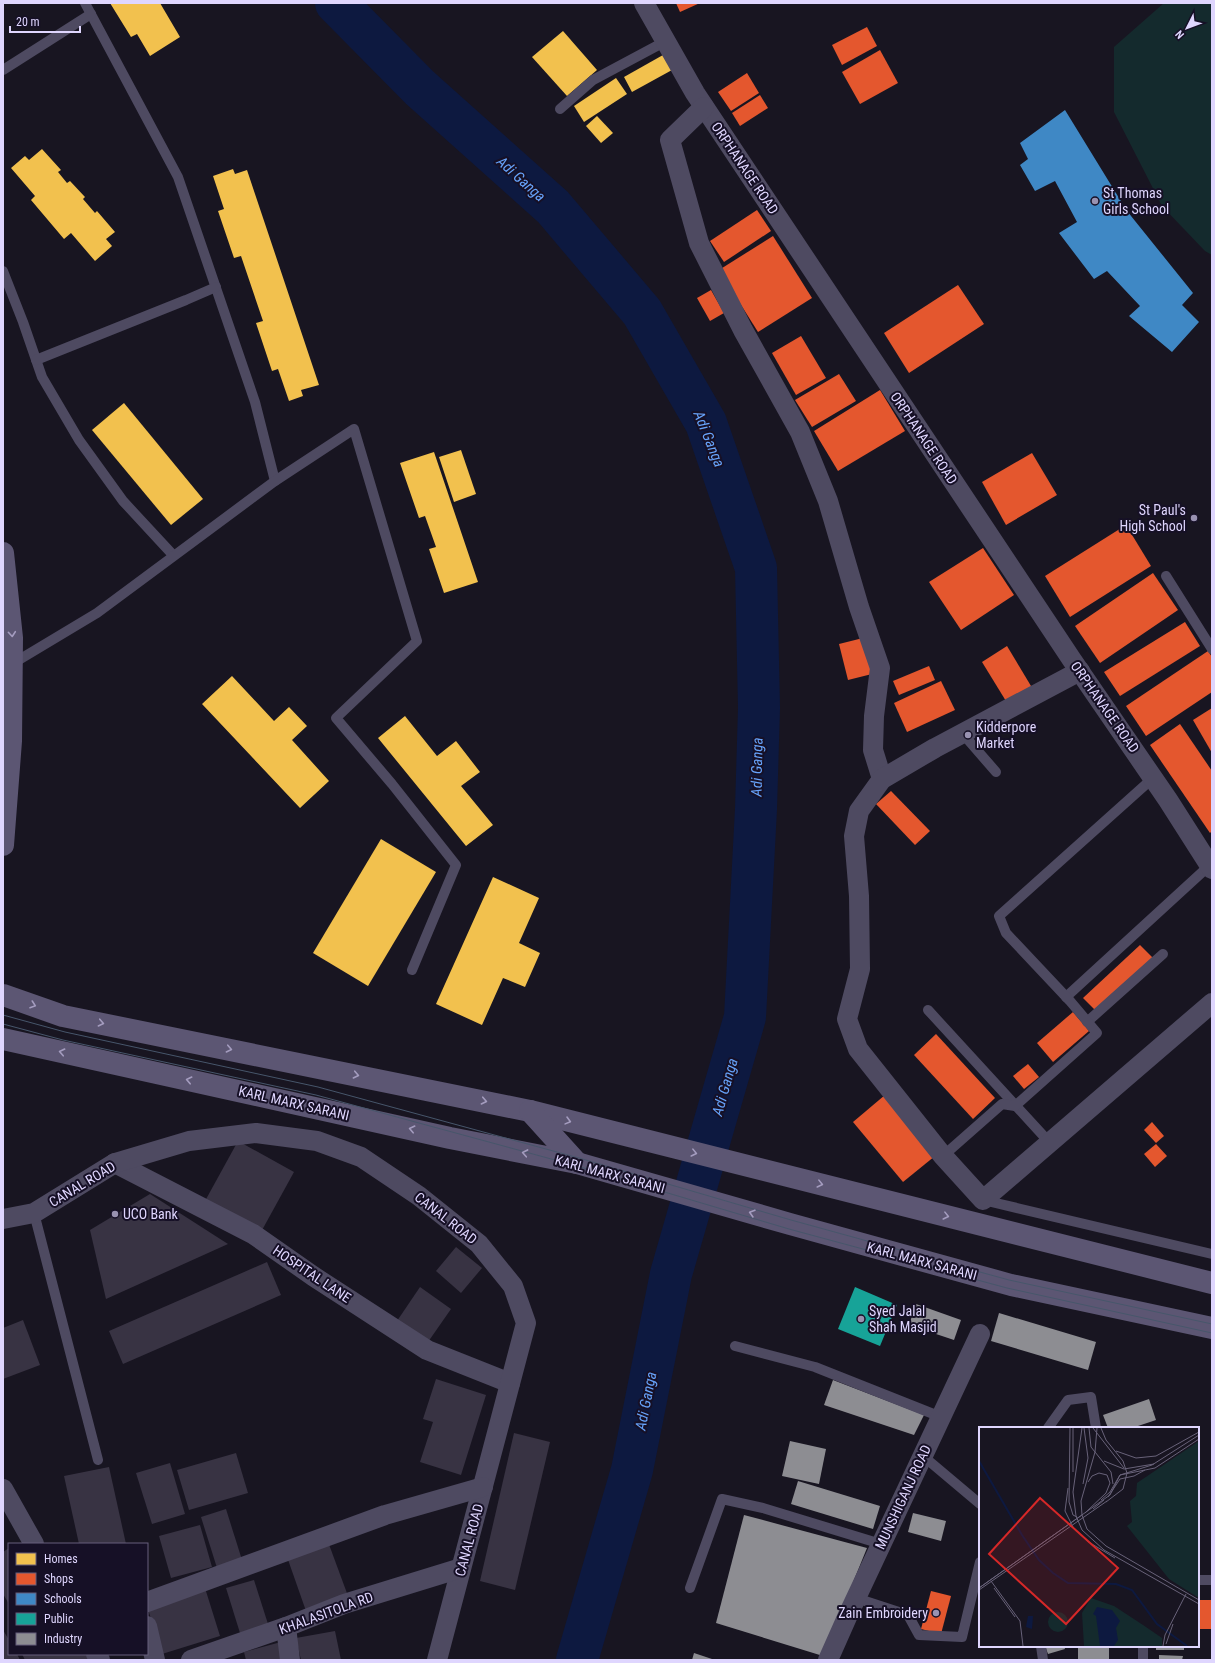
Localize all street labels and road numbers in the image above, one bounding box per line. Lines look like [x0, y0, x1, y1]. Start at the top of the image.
street label: ORPHANAGE ROAD [708, 119, 782, 217]
street label: ORPHANAGE ROAD [887, 389, 961, 487]
street label: ORPHANAGE ROAD [1068, 658, 1142, 756]
street label: KARL MARX SARANI [237, 1082, 351, 1124]
street label: KARL MARX SARANI [553, 1152, 667, 1196]
street label: CANAL ROAD [46, 1158, 118, 1210]
street label: CANAL ROAD [412, 1189, 480, 1247]
street label: KARL MARX SARANI [865, 1239, 979, 1283]
street label: HOSPITAL LANE [270, 1242, 354, 1306]
street label: MUNSHIGANJ ROAD [872, 1442, 934, 1552]
street label: CANAL ROAD [452, 1502, 486, 1578]
street label: KHALASITOLA RD [277, 1589, 375, 1637]

